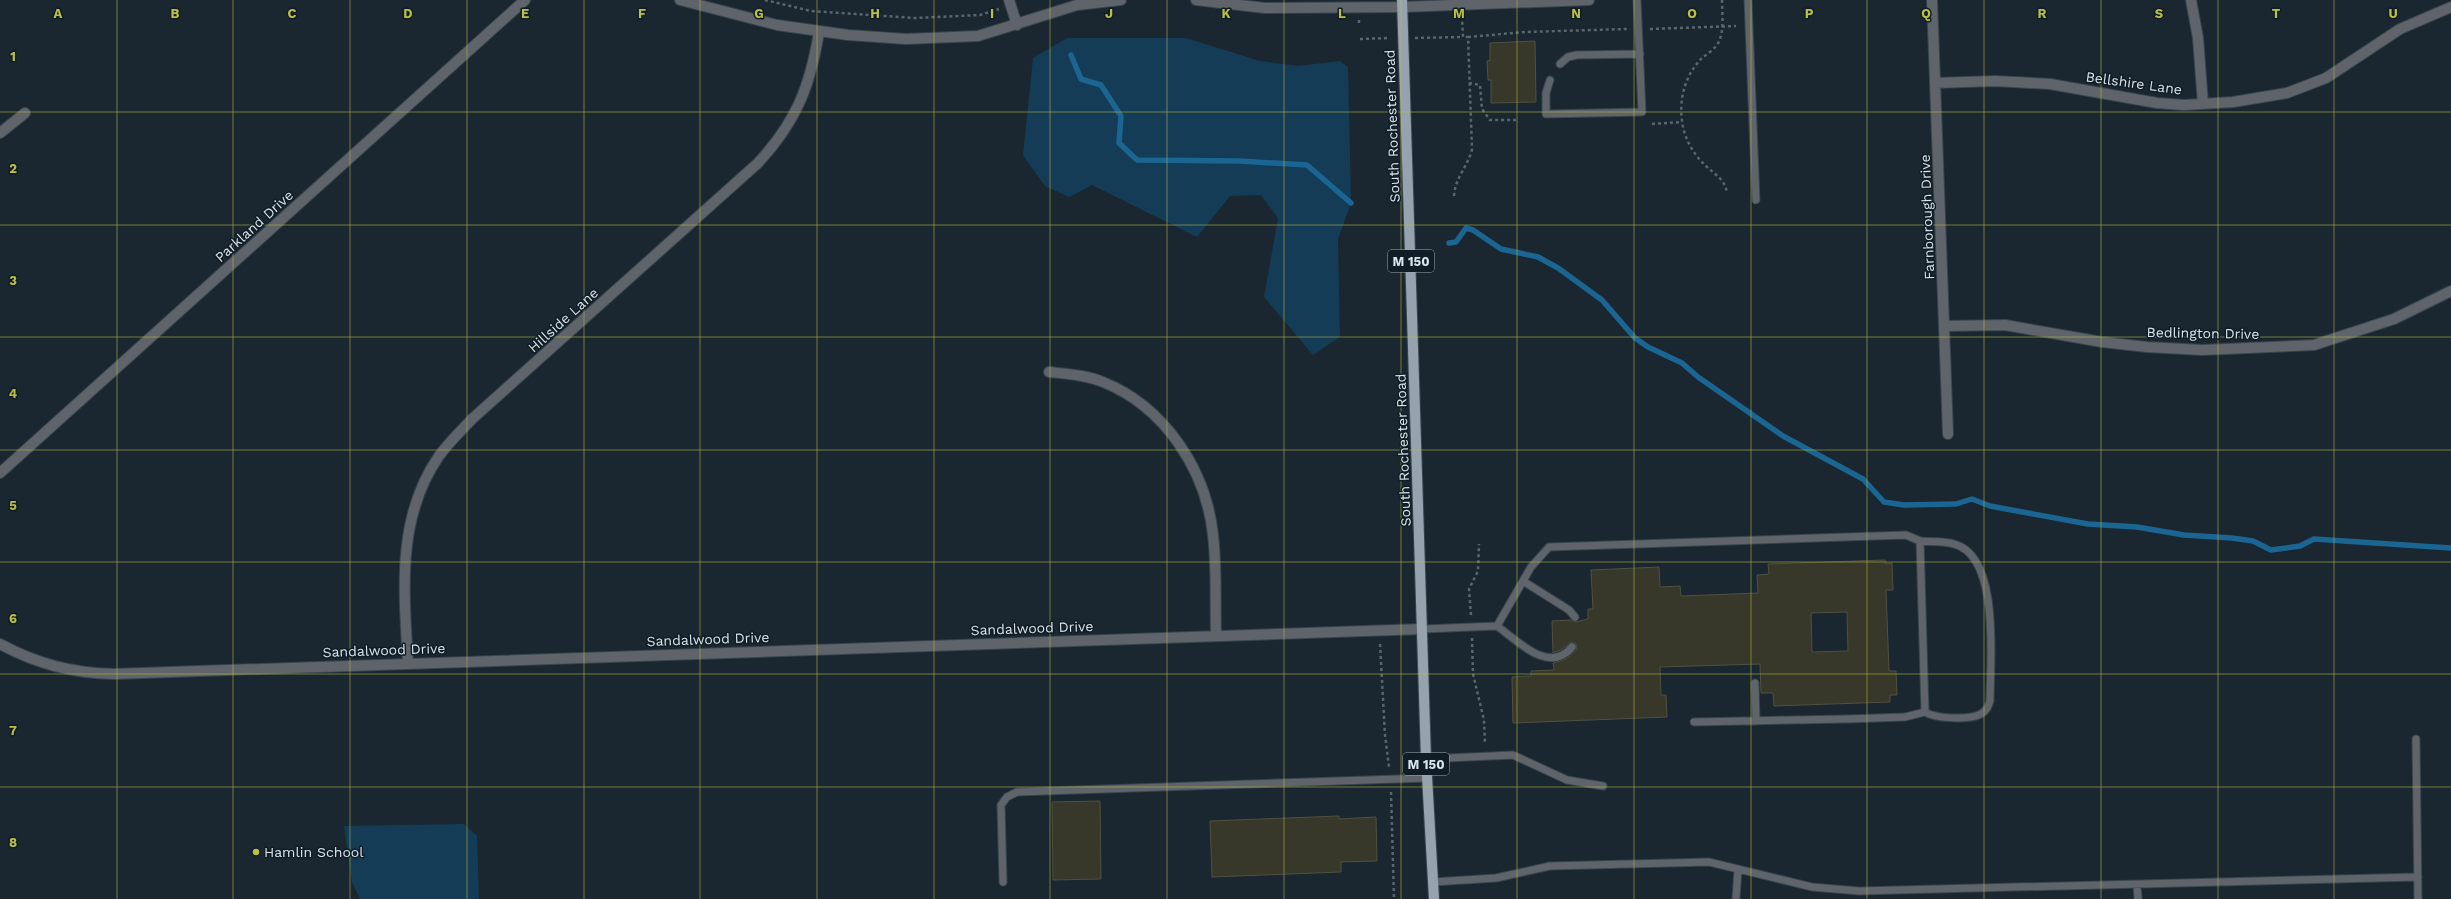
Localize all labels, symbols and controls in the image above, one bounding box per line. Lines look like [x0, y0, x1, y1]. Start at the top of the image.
text: A [54, 6, 63, 21]
text: B [171, 6, 180, 21]
text: C [288, 6, 297, 21]
text: D [403, 6, 413, 21]
text: E [521, 6, 529, 21]
text: F [638, 6, 646, 21]
text: G [754, 6, 764, 21]
text: H [870, 6, 880, 21]
text: I [990, 6, 994, 21]
text: J [1105, 6, 1113, 21]
text: K [1221, 6, 1231, 21]
text: L [1338, 6, 1346, 21]
text: M [1453, 6, 1465, 21]
text: N [1571, 6, 1581, 21]
text: O [1687, 6, 1697, 21]
text: P [1805, 6, 1814, 21]
text: Q [1921, 6, 1931, 21]
text: R [2038, 6, 2047, 21]
text: S [2155, 6, 2164, 21]
text: T [2272, 6, 2281, 21]
text: U [2388, 6, 2398, 21]
text: 1 [10, 49, 16, 64]
street label: South Rochester Road [1381, 49, 1403, 203]
street label: Bellshire Lane [2085, 68, 2183, 98]
street label: Farnborough Drive [1917, 154, 1937, 280]
text: 2 [9, 161, 17, 176]
street label: Parkland Drive [212, 187, 296, 265]
road number: M 150 [1388, 250, 1434, 272]
text: 3 [9, 273, 17, 288]
street label: Hillside Lane [525, 284, 601, 356]
street label: Bedlington Drive [2147, 324, 2259, 342]
street label: South Rochester Road [1392, 373, 1414, 527]
text: 4 [9, 386, 18, 401]
text: 5 [9, 498, 17, 513]
text: 6 [9, 611, 17, 626]
street label: Sandalwood Drive [970, 618, 1094, 638]
street label: Sandalwood Drive [646, 629, 770, 649]
street label: Sandalwood Drive [322, 640, 446, 660]
text: 7 [9, 723, 17, 738]
road number: M 150 [1403, 753, 1449, 775]
text: 8 [9, 835, 17, 850]
place label: Hamlin School [264, 844, 364, 860]
marker: Hamlin School [251, 847, 261, 857]

